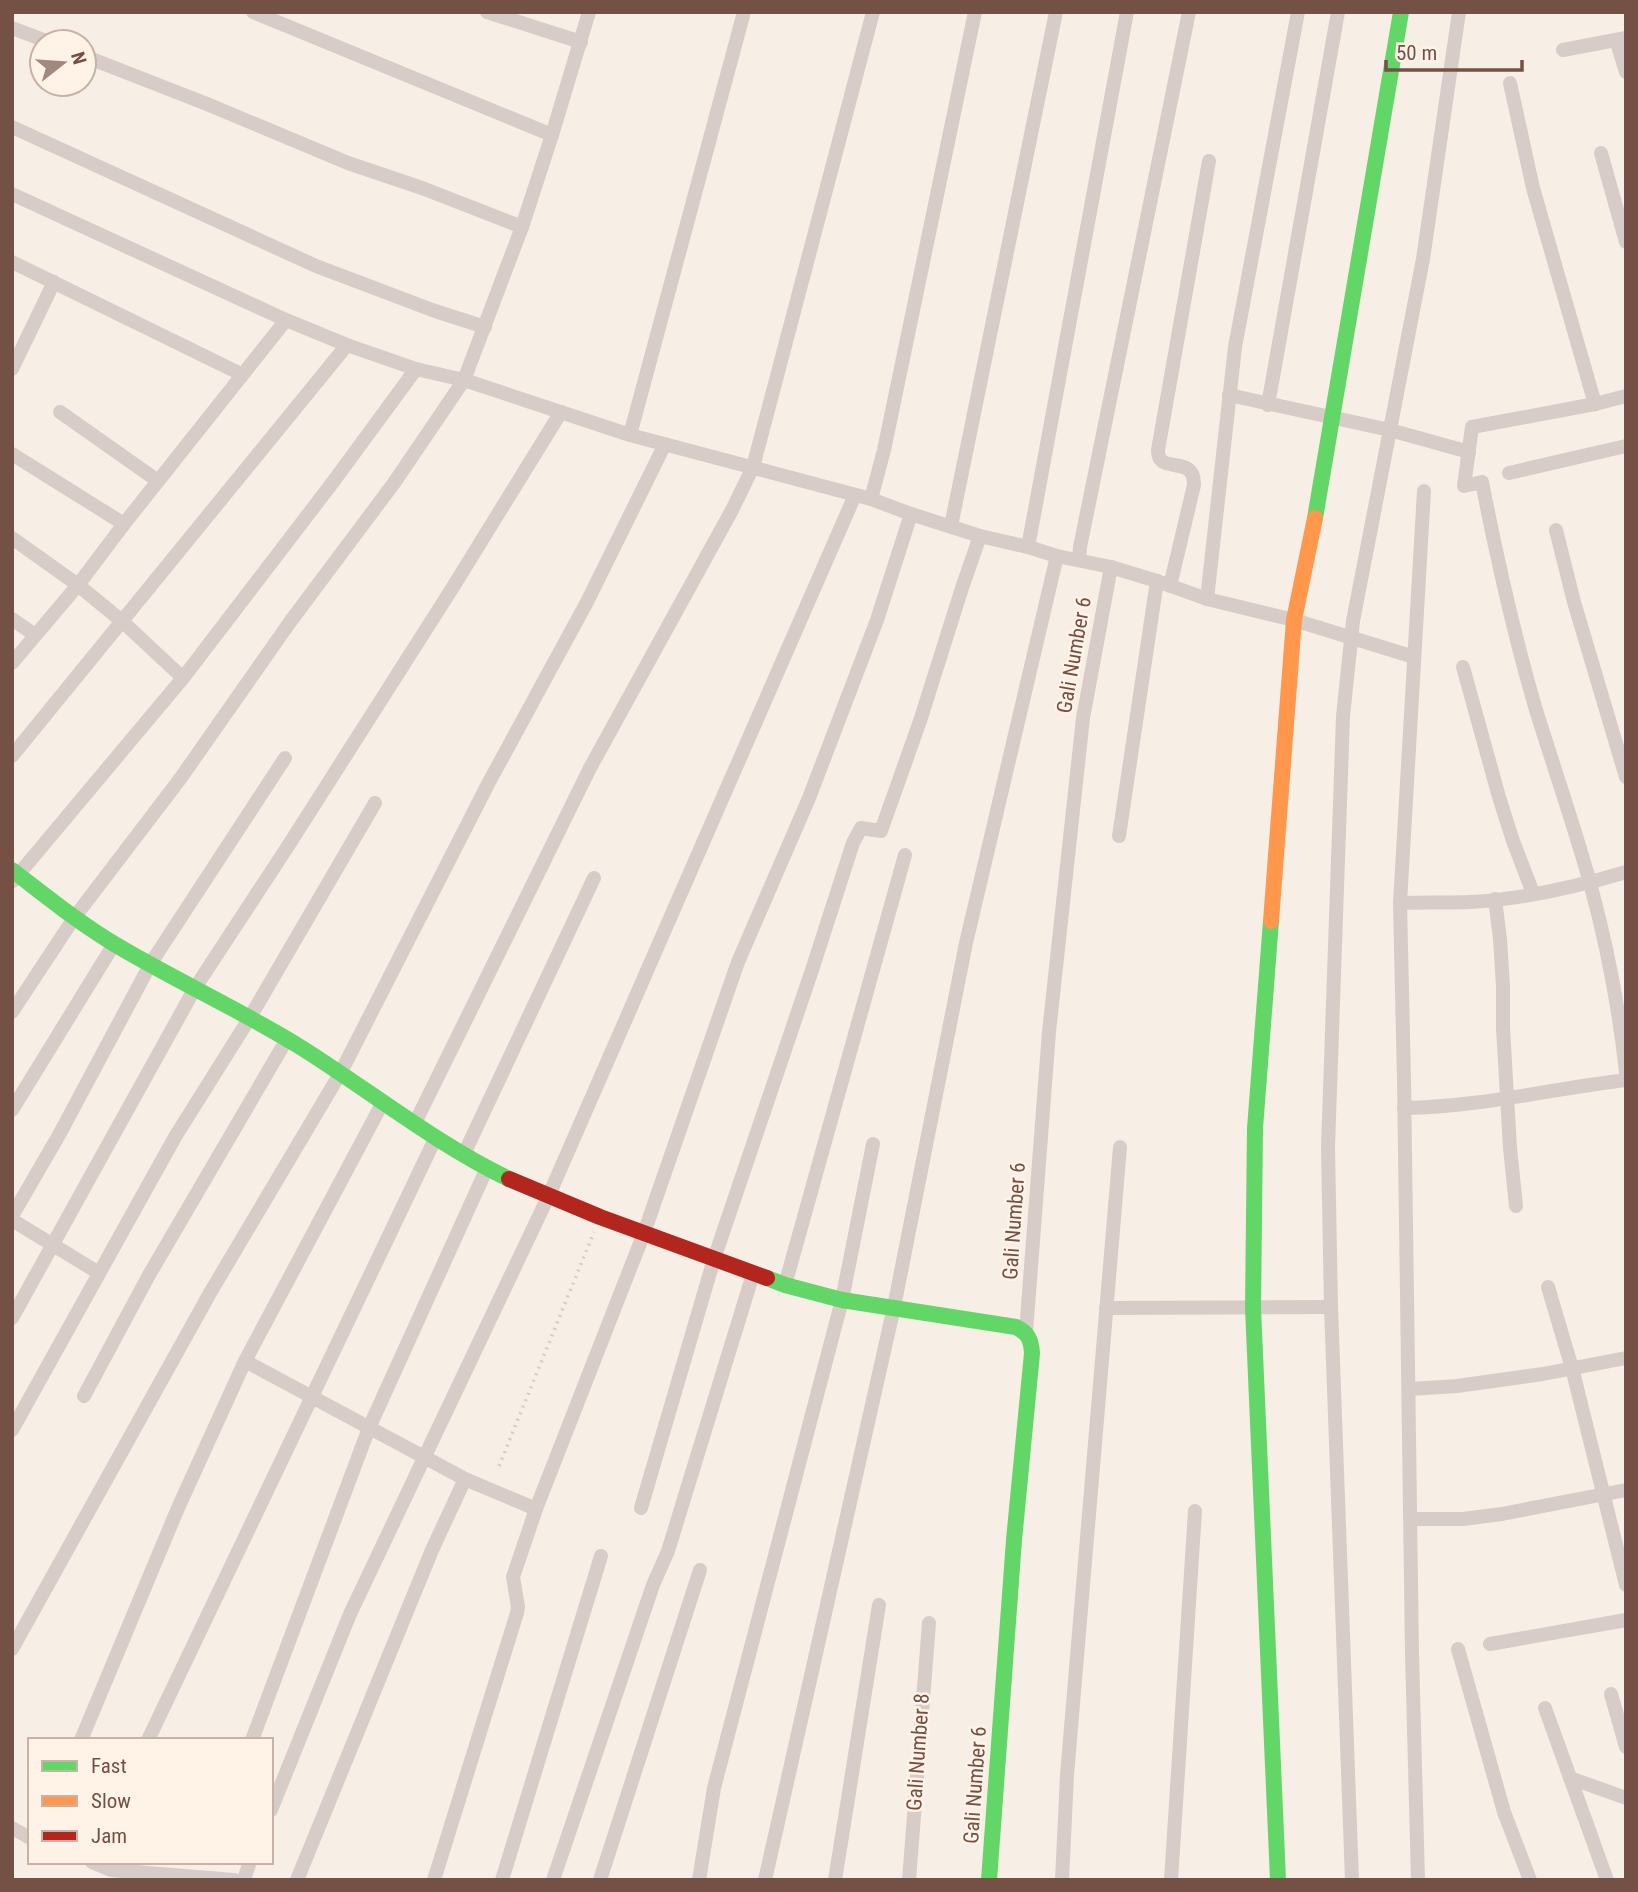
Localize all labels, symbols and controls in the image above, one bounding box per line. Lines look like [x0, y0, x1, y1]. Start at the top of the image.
north arrow [28, 28, 98, 98]
scale bar [1386, 28, 1522, 72]
text: 50 m [1396, 41, 1437, 65]
text: N [66, 49, 91, 67]
street label: Gali Number 6 [1052, 595, 1096, 715]
street label: Gali Number 6 [998, 1161, 1030, 1281]
street label: Gali Number 8 [902, 1692, 934, 1812]
street label: Gali Number 6 [959, 1725, 991, 1845]
legend [28, 1738, 273, 1864]
text: Fast [91, 1754, 127, 1778]
text: Slow [91, 1789, 131, 1813]
text: Jam [91, 1824, 127, 1848]

